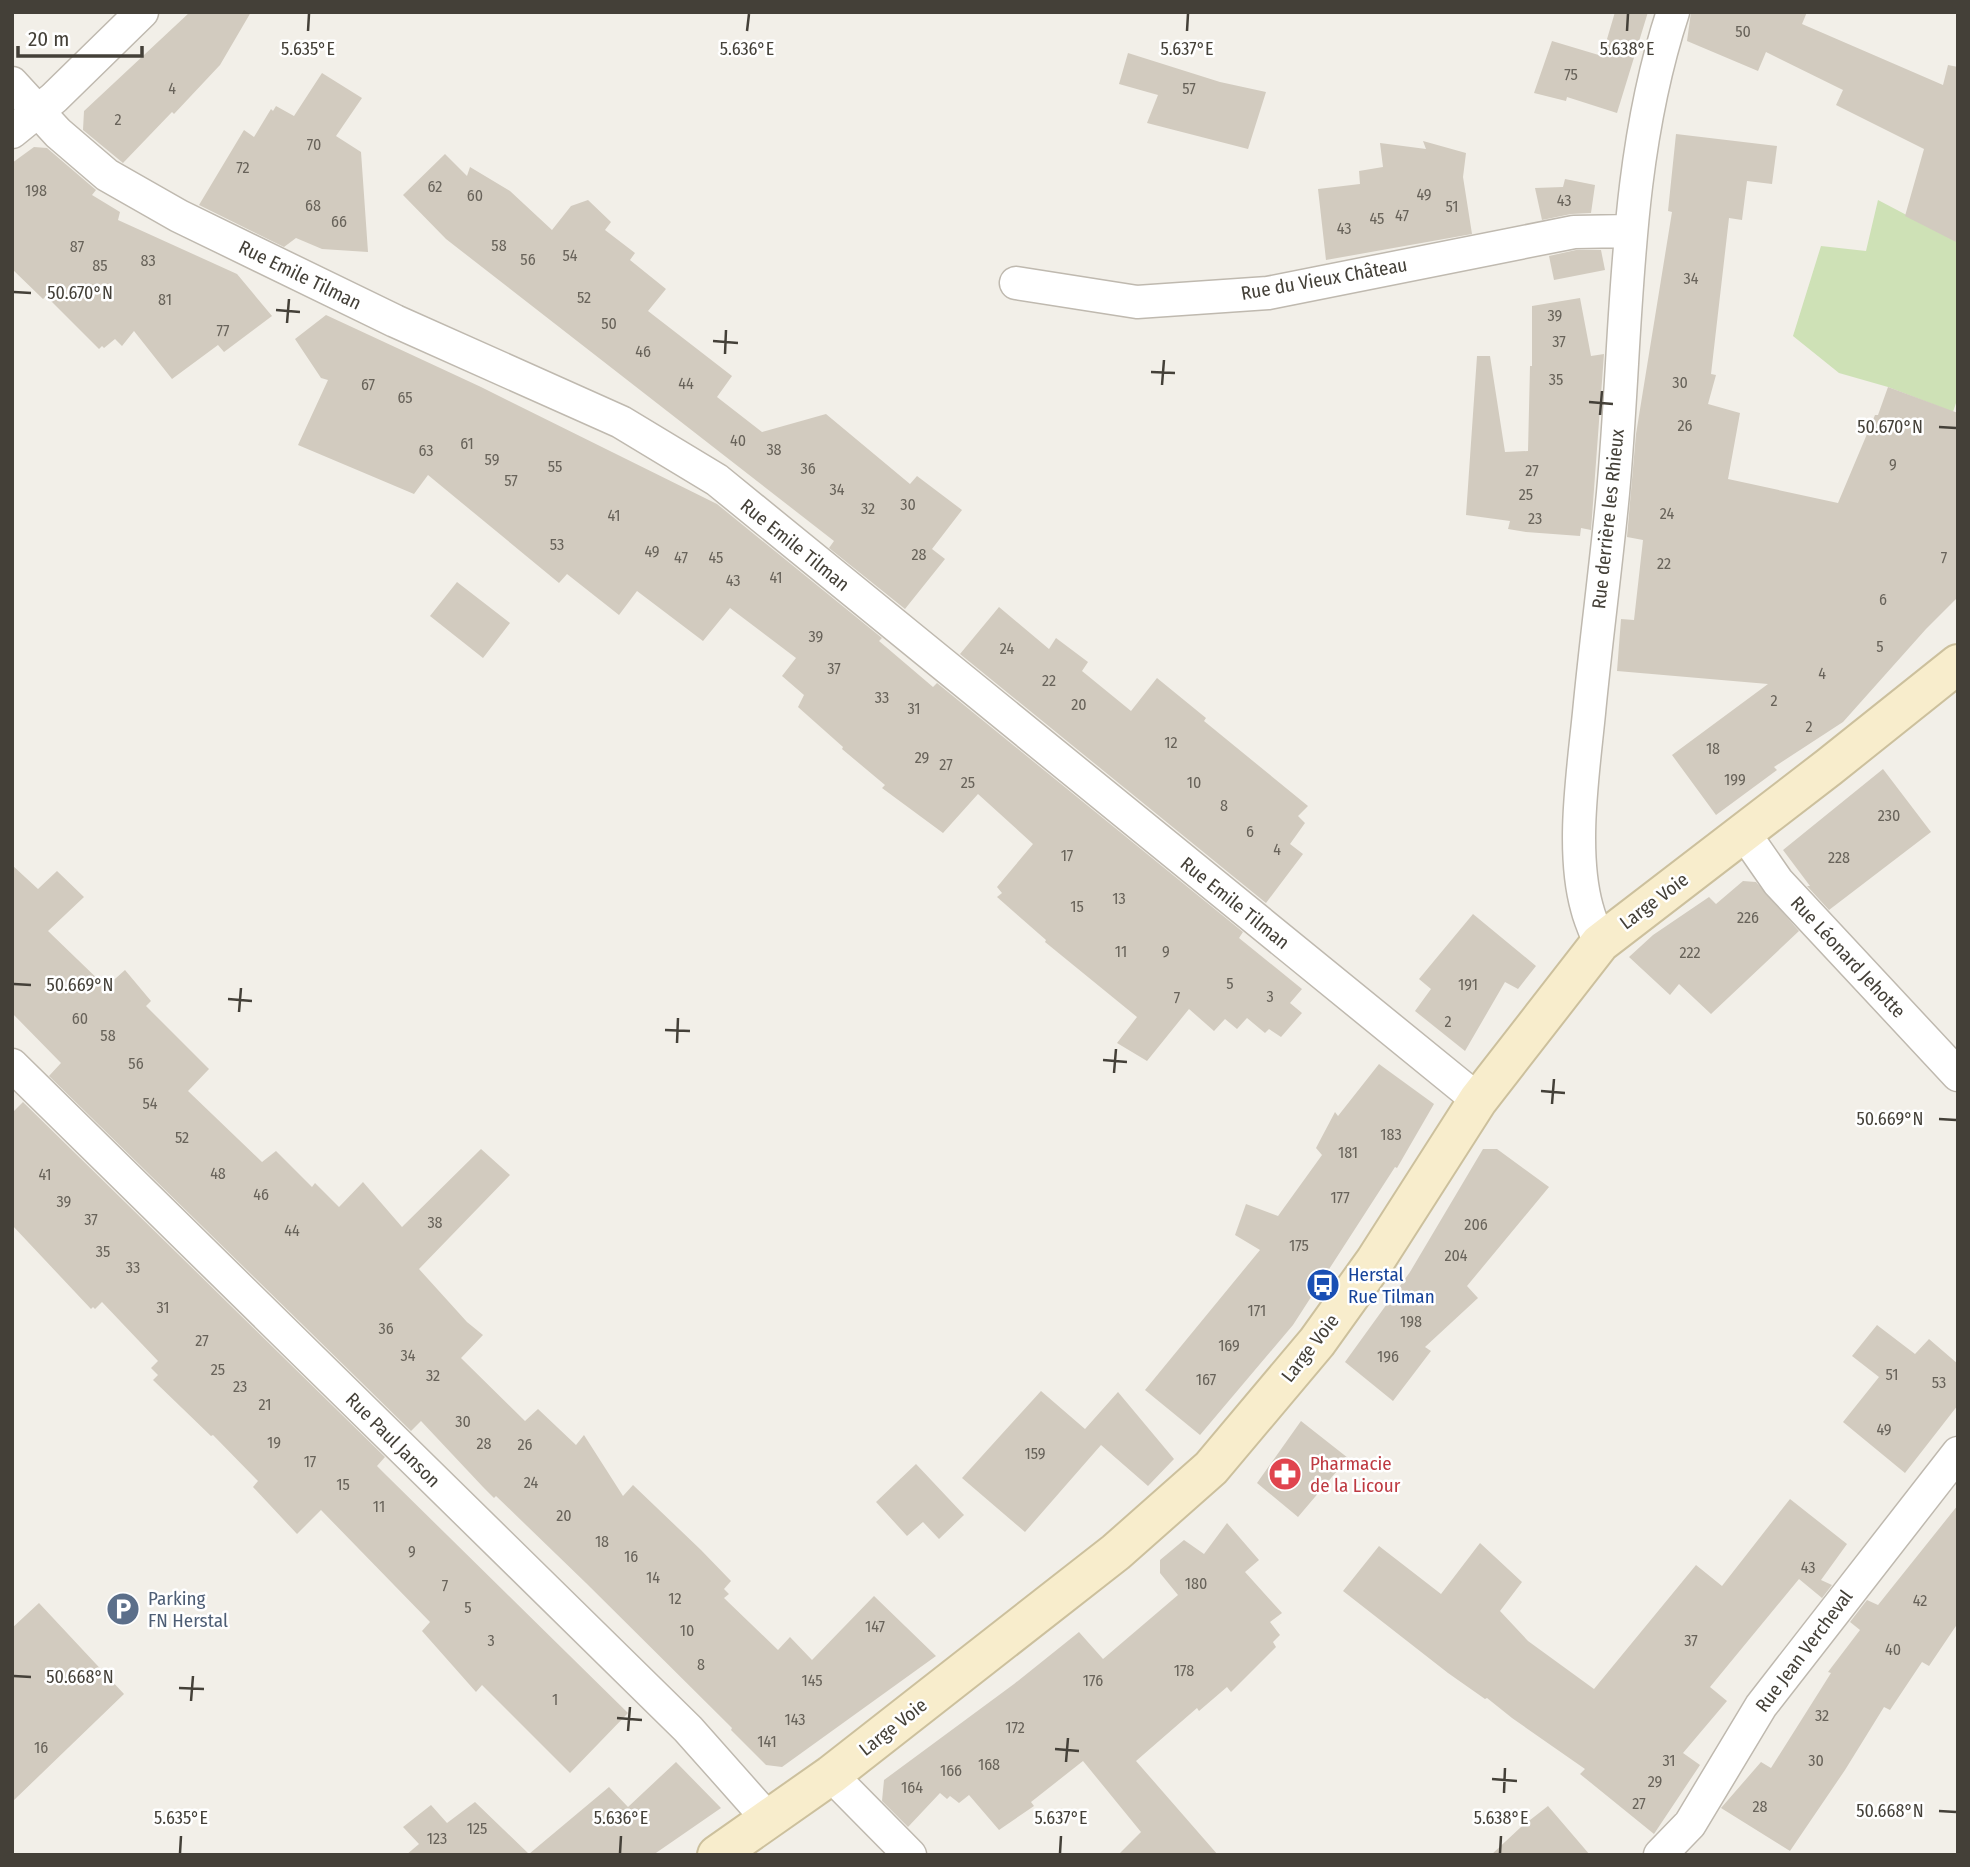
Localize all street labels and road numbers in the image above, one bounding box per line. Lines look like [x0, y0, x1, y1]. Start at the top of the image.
street label: Rue Emile Tilman [235, 235, 365, 315]
street label: Rue du Vieux Château [1239, 253, 1409, 305]
street label: Rue derrière les Rhieux [1587, 427, 1629, 610]
street label: Rue Emile Tilman [736, 494, 854, 596]
street label: Rue Emile Tilman [1176, 852, 1294, 954]
street label: Large Voie [1615, 868, 1693, 934]
street label: Rue Léonard Jehotte [1786, 891, 1910, 1023]
street label: Large Voie [1276, 1309, 1344, 1387]
street label: Rue Paul Janson [341, 1388, 445, 1492]
street label: Rue Jean Vercheval [1751, 1585, 1857, 1717]
street label: Large Voie [854, 1693, 932, 1761]

